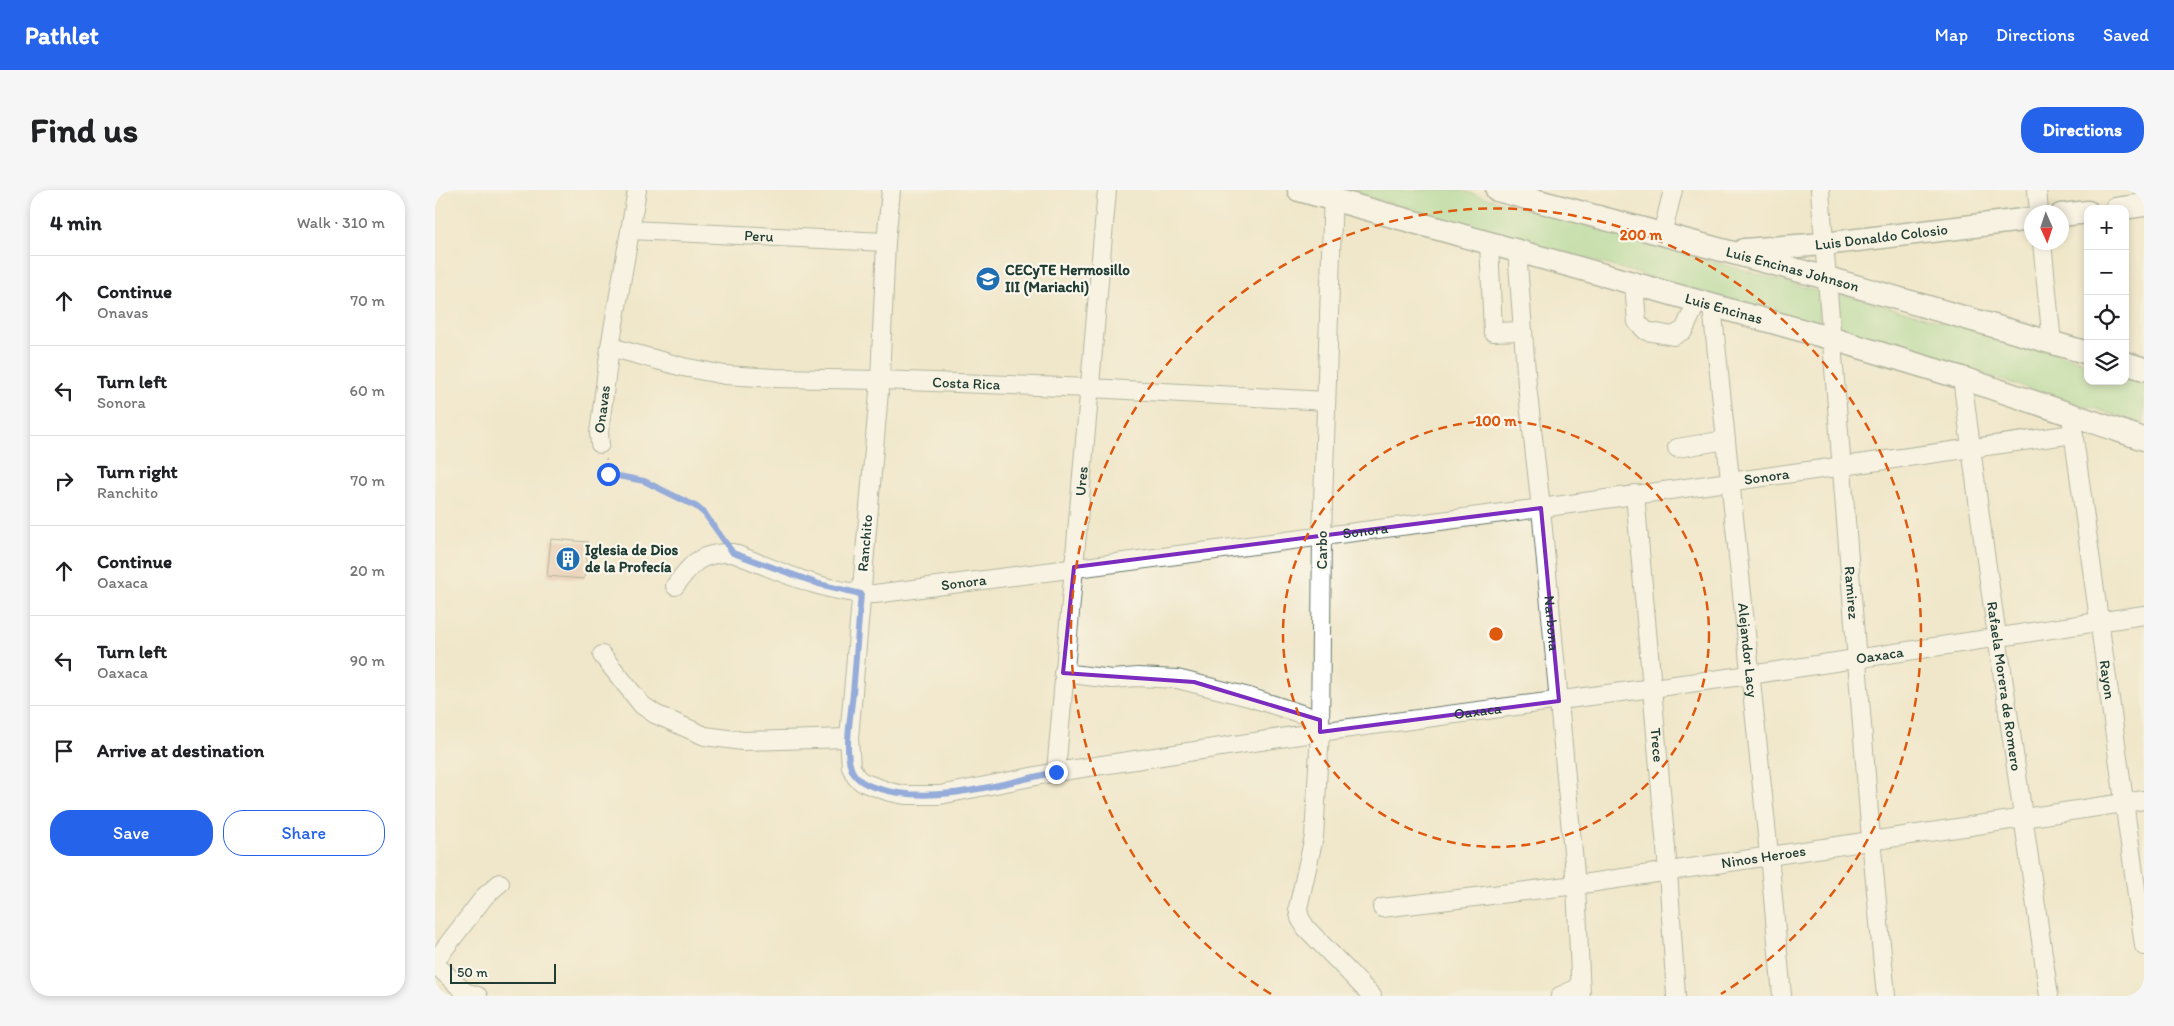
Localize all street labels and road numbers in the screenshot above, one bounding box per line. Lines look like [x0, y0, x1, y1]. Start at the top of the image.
street label: Luis Donaldo Colosio [1814, 220, 1949, 254]
street label: Peru [744, 226, 774, 246]
street label: Luis Encinas Johnson [1724, 242, 1862, 296]
street label: Luis Encinas [1683, 289, 1765, 328]
street label: Costa Rica [932, 373, 1001, 394]
street label: Onavas [590, 384, 614, 434]
street label: Ures [1071, 465, 1092, 497]
street label: Sonora [1743, 465, 1791, 489]
street label: Ranchito [854, 514, 876, 572]
street label: Sonora [1342, 519, 1389, 543]
street label: Carbo [1313, 531, 1331, 569]
street label: Ramirez [1841, 566, 1863, 620]
street label: Sonora [940, 571, 988, 594]
street label: Narbona [1540, 595, 1563, 652]
street label: Rafaela Morera de Romero [1983, 600, 2025, 772]
street label: Alejandor Lacy [1734, 602, 1762, 698]
street label: Oaxaca [1855, 643, 1905, 668]
street label: Rayon [2096, 659, 2119, 700]
street label: Oaxaca [1453, 699, 1503, 723]
street label: Trece [1647, 727, 1667, 763]
street label: Ninos Heroes [1720, 842, 1807, 872]

